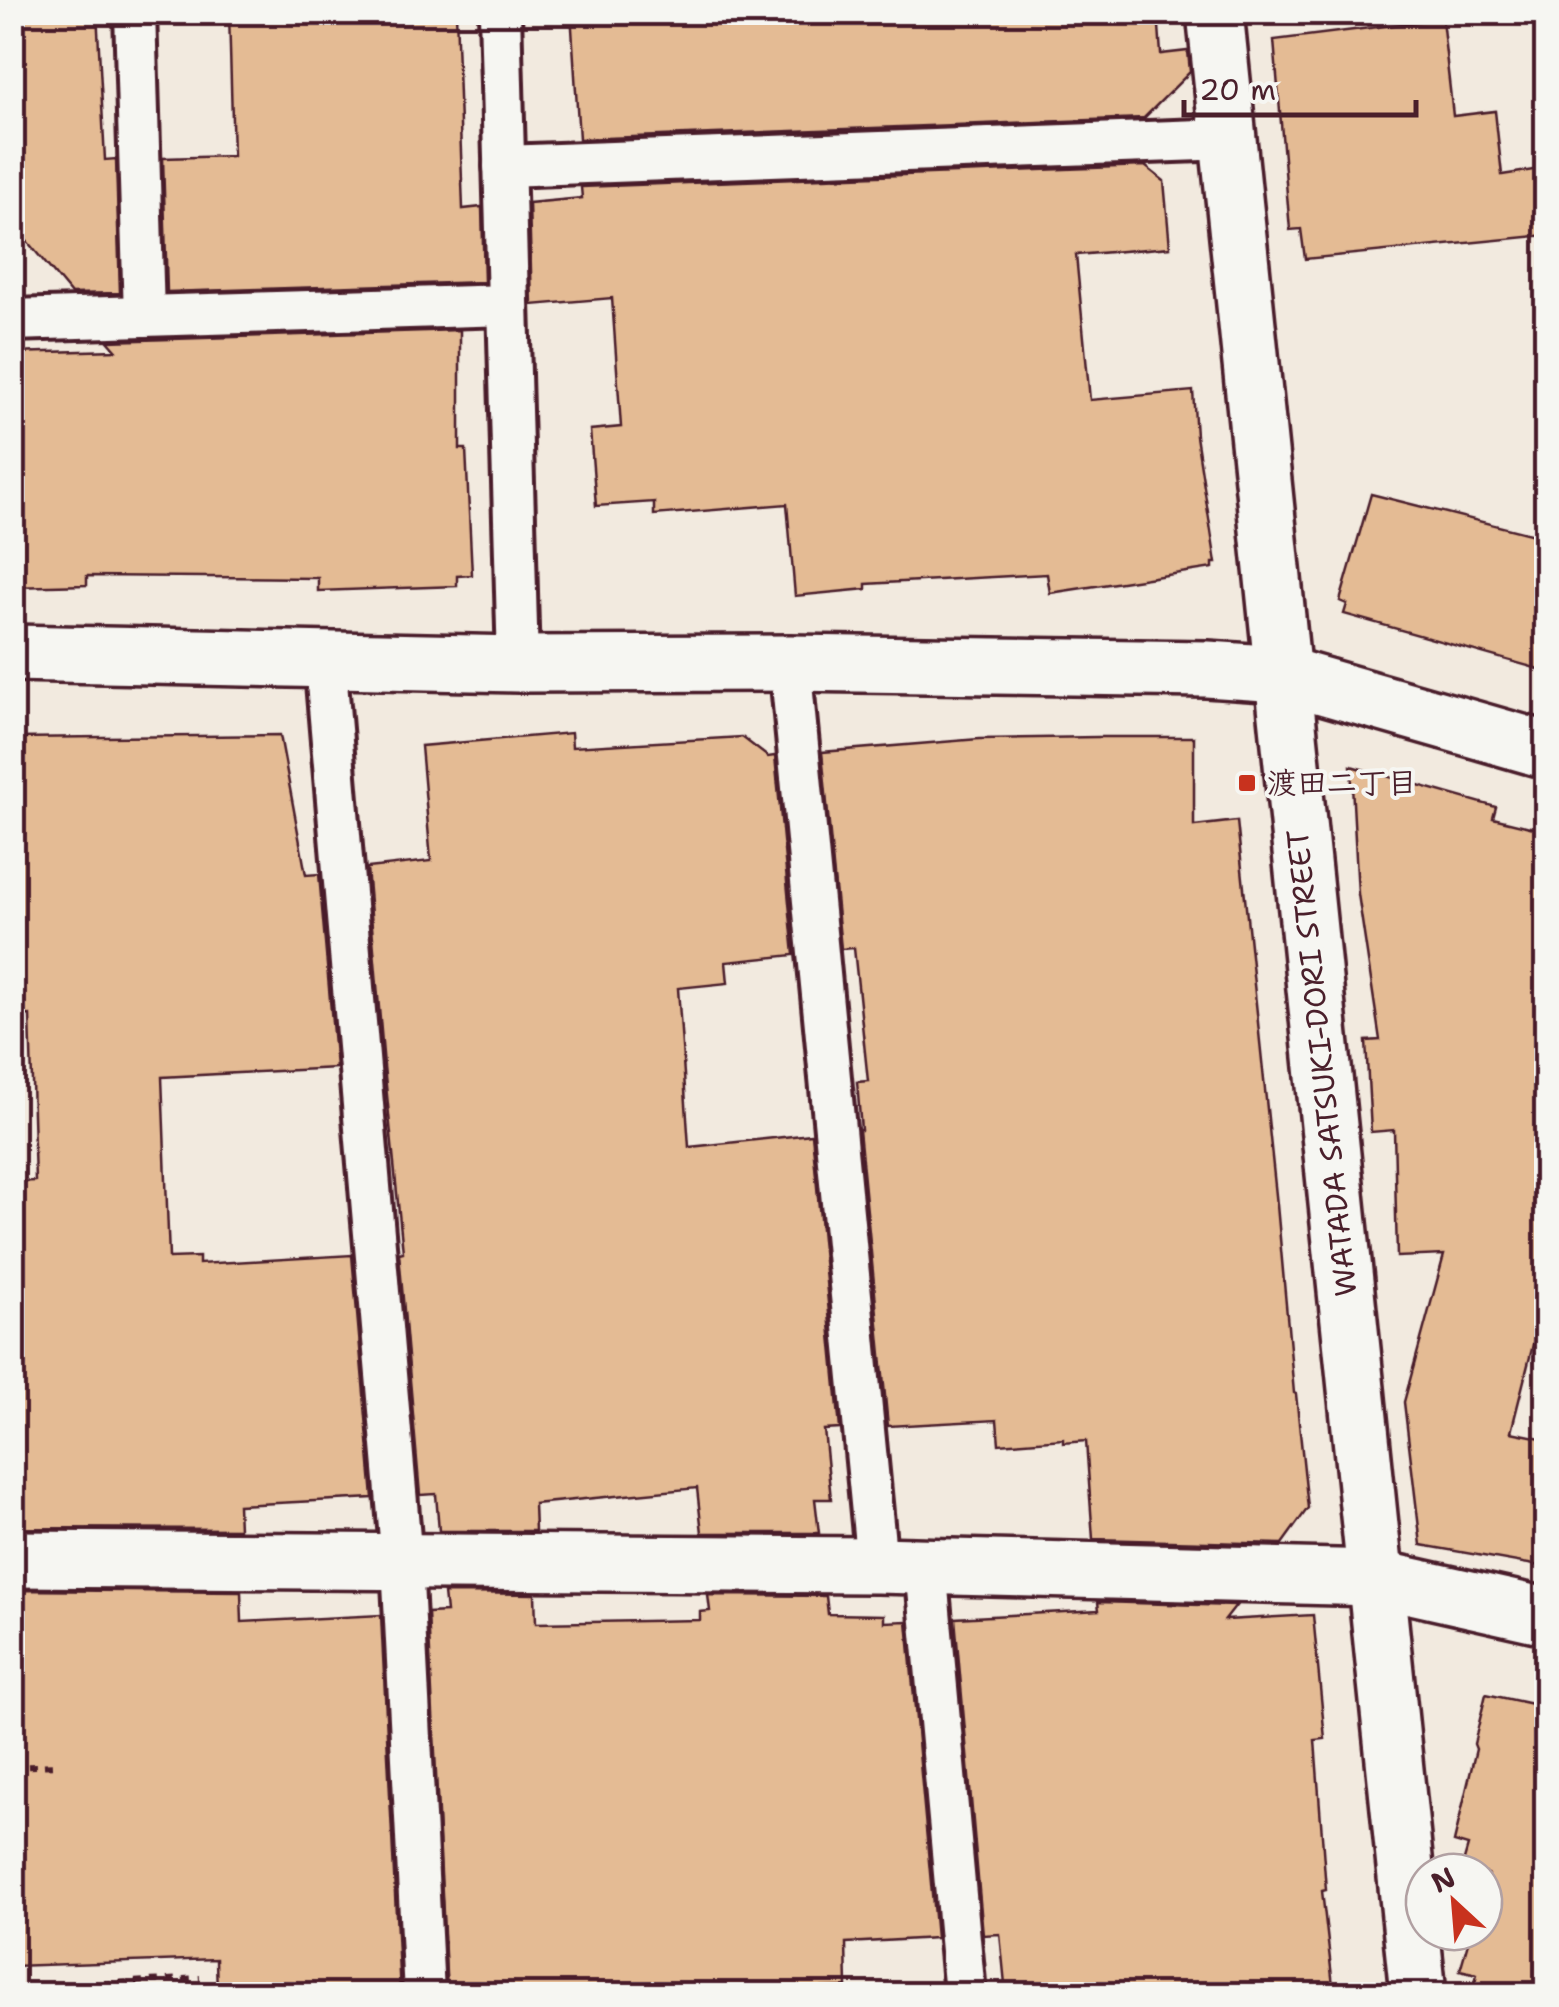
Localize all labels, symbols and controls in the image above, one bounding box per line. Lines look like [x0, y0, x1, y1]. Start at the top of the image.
scale bar [1184, 55, 1416, 117]
text: 20 m [1199, 69, 1276, 110]
place label: 渡田二丁目 [1267, 762, 1417, 803]
marker: 渡田二丁目 [1236, 772, 1258, 794]
street label: WATADA SATSUKI-DORI STREET [1277, 828, 1366, 1299]
north arrow [1404, 1852, 1504, 1952]
text: N [1425, 1858, 1461, 1901]

